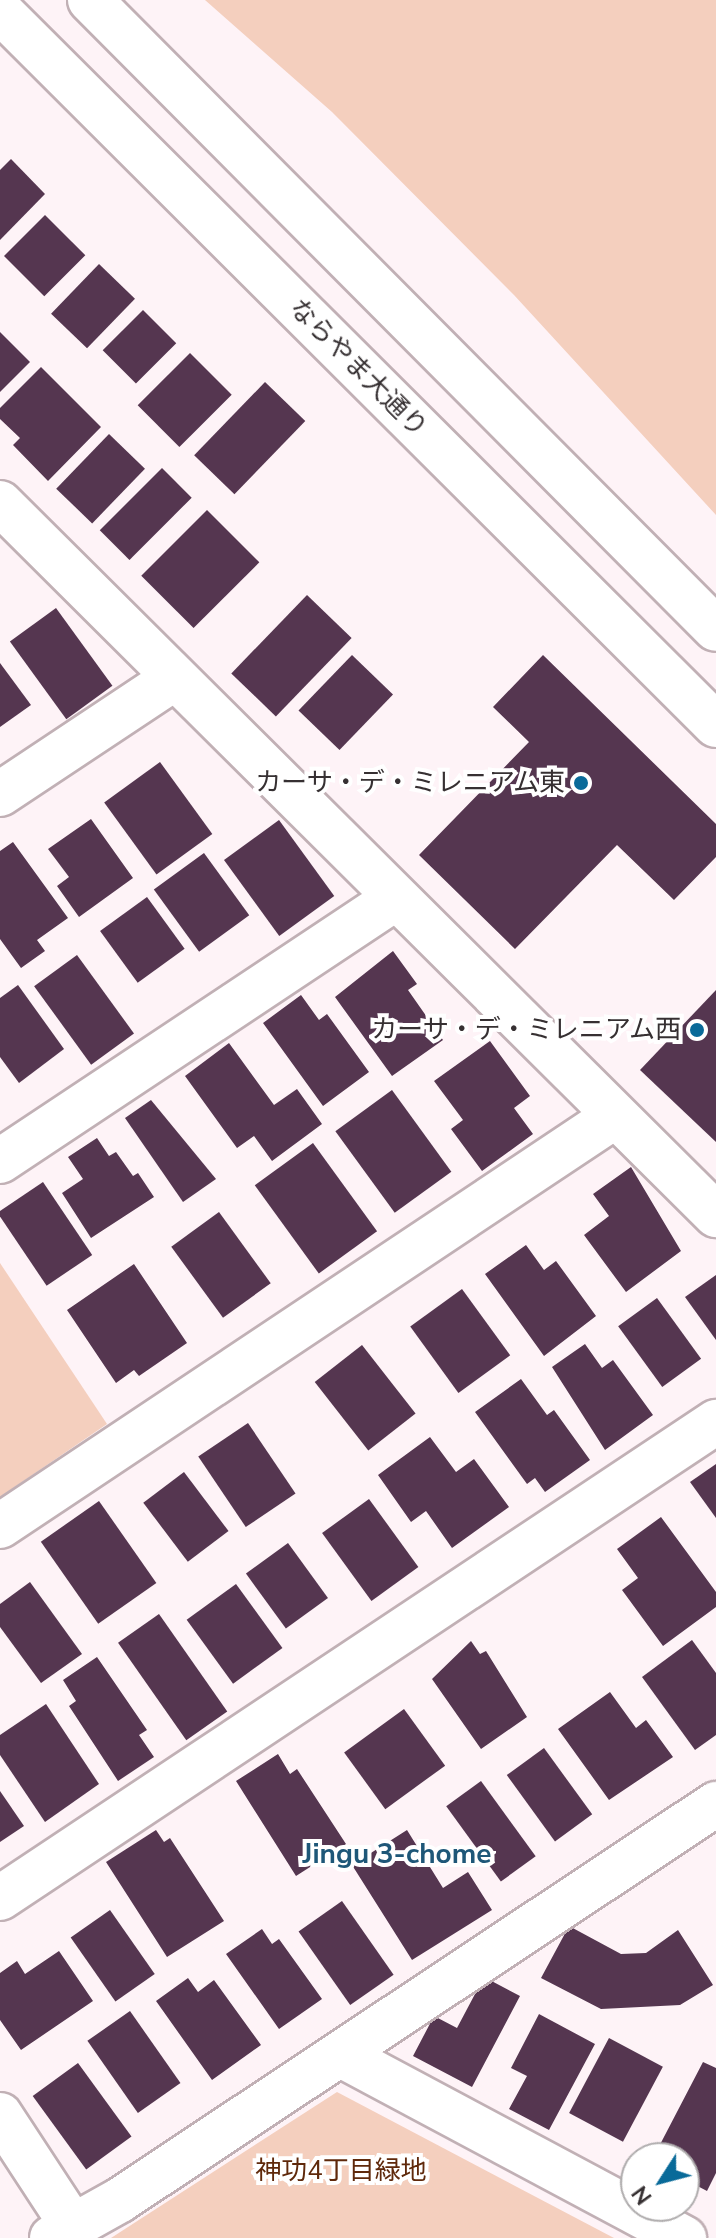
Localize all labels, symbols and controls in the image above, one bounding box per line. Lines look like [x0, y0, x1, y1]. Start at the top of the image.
street label: ならやま大通り [283, 293, 433, 443]
place label: カーサ・デ・ミレニアム東 [253, 767, 565, 799]
marker: カーサ・デ・ミレニアム東 [572, 774, 590, 792]
place label: カーサ・デ・ミレニアム西 [369, 1014, 681, 1046]
marker: カーサ・デ・ミレニアム西 [688, 1021, 706, 1039]
district label: Jingu 3-chome [303, 1837, 491, 1871]
north arrow [620, 2142, 700, 2222]
park label: 神功4丁目緑地 [255, 2155, 427, 2187]
text: N [625, 2179, 659, 2210]

